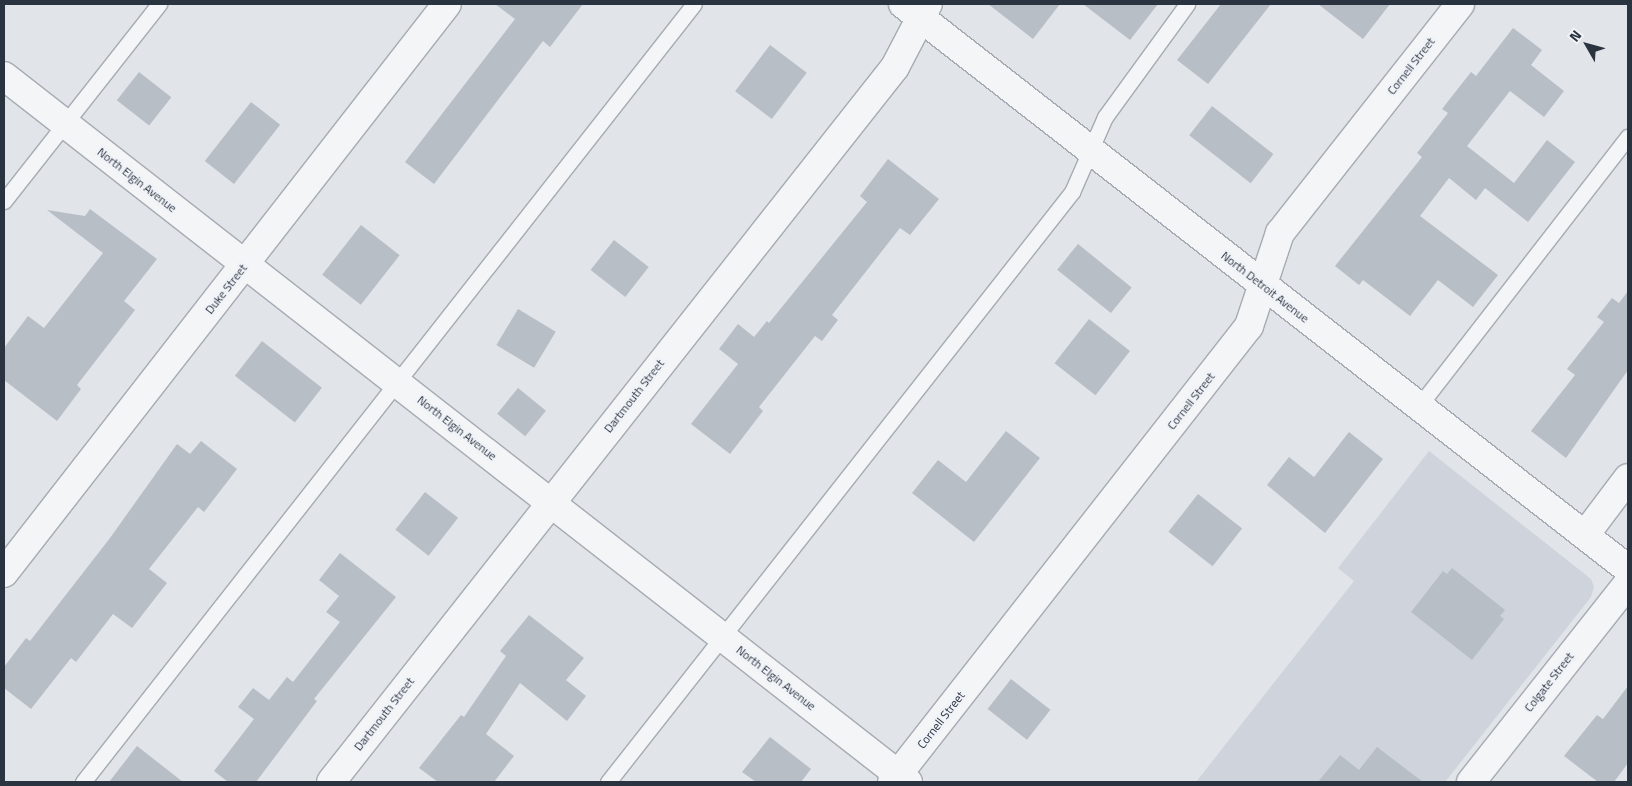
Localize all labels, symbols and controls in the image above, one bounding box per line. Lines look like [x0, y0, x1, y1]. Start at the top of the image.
north arrow [1562, 20, 1612, 70]
text: N [1564, 25, 1586, 46]
street label: Cornell Street [1384, 35, 1438, 97]
street label: North Elgin Avenue [94, 145, 180, 215]
street label: North Detroit Avenue [1218, 248, 1312, 326]
street label: Duke Street [202, 261, 250, 317]
street label: Dartmouth Street [601, 356, 667, 436]
street label: Cornell Street [1164, 370, 1218, 432]
street label: North Elgin Avenue [414, 393, 500, 463]
street label: North Elgin Avenue [733, 643, 819, 713]
street label: Colgate Street [1521, 649, 1577, 715]
street label: Dartmouth Street [351, 674, 417, 754]
street label: Cornell Street [914, 689, 968, 751]

